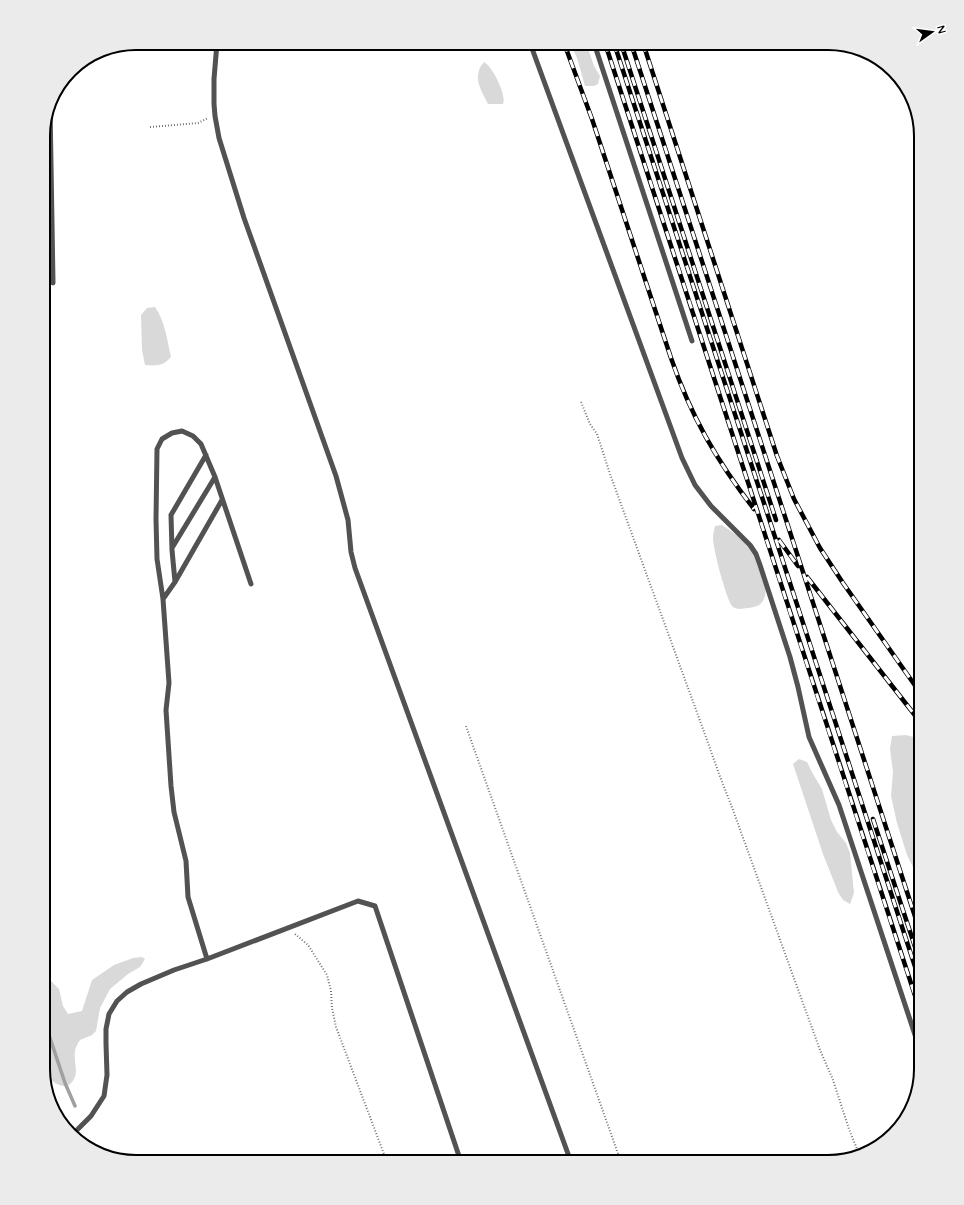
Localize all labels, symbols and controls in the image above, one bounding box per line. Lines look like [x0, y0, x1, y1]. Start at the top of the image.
north arrow [912, 12, 952, 52]
text: N [934, 24, 949, 35]

